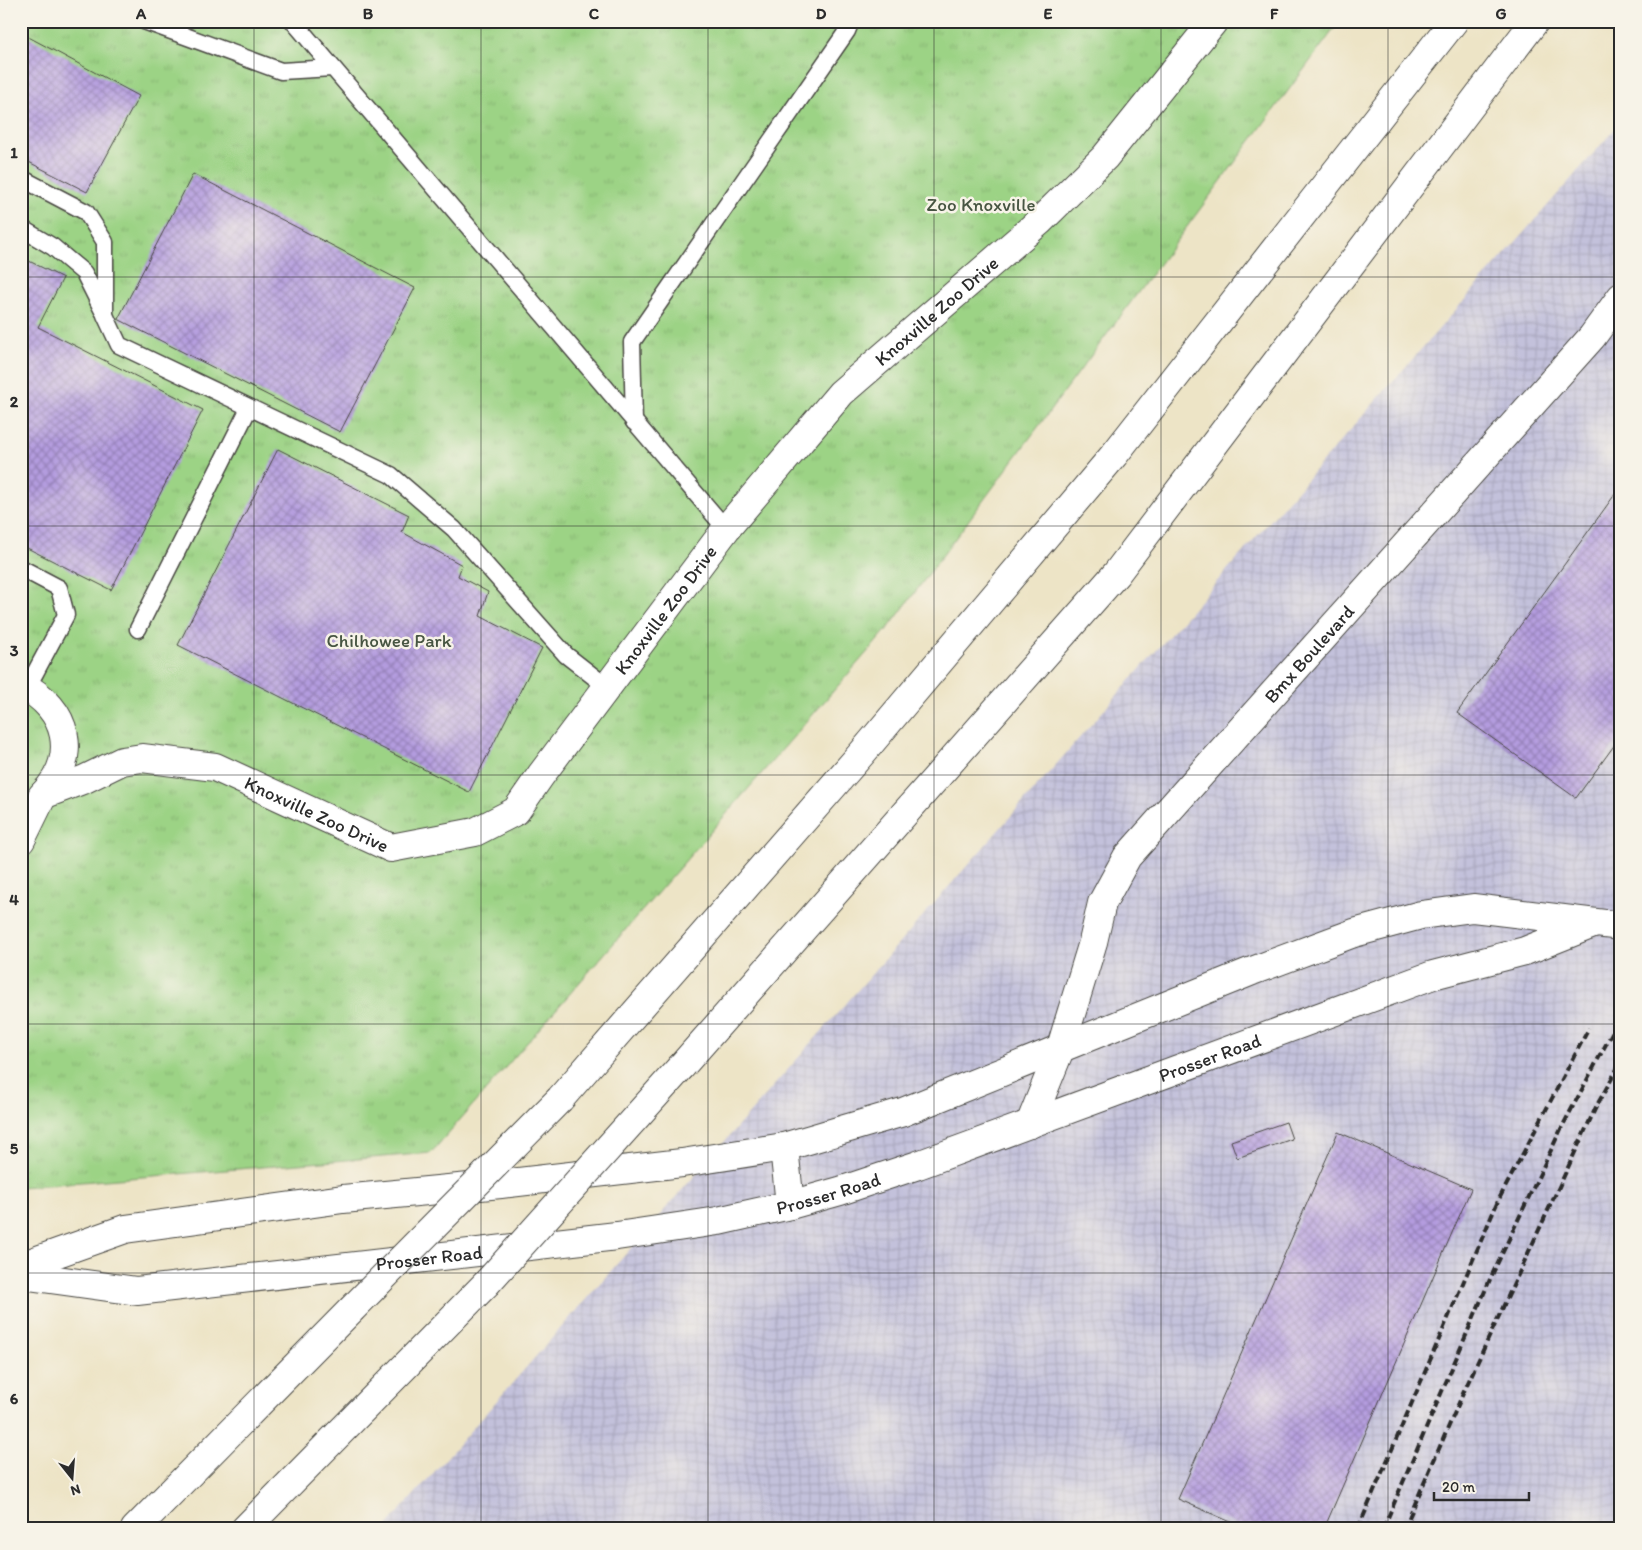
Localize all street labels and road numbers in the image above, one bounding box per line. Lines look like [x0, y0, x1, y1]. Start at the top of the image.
street label: Knoxville Zoo Drive [870, 251, 1003, 370]
street label: Knoxville Zoo Drive [609, 540, 721, 679]
street label: Bmx Boulevard [1259, 599, 1359, 708]
street label: Knoxville Zoo Drive [241, 771, 392, 857]
street label: Prosser Road [1155, 1028, 1264, 1087]
street label: Prosser Road [774, 1167, 883, 1219]
street label: Prosser Road [374, 1240, 484, 1275]

